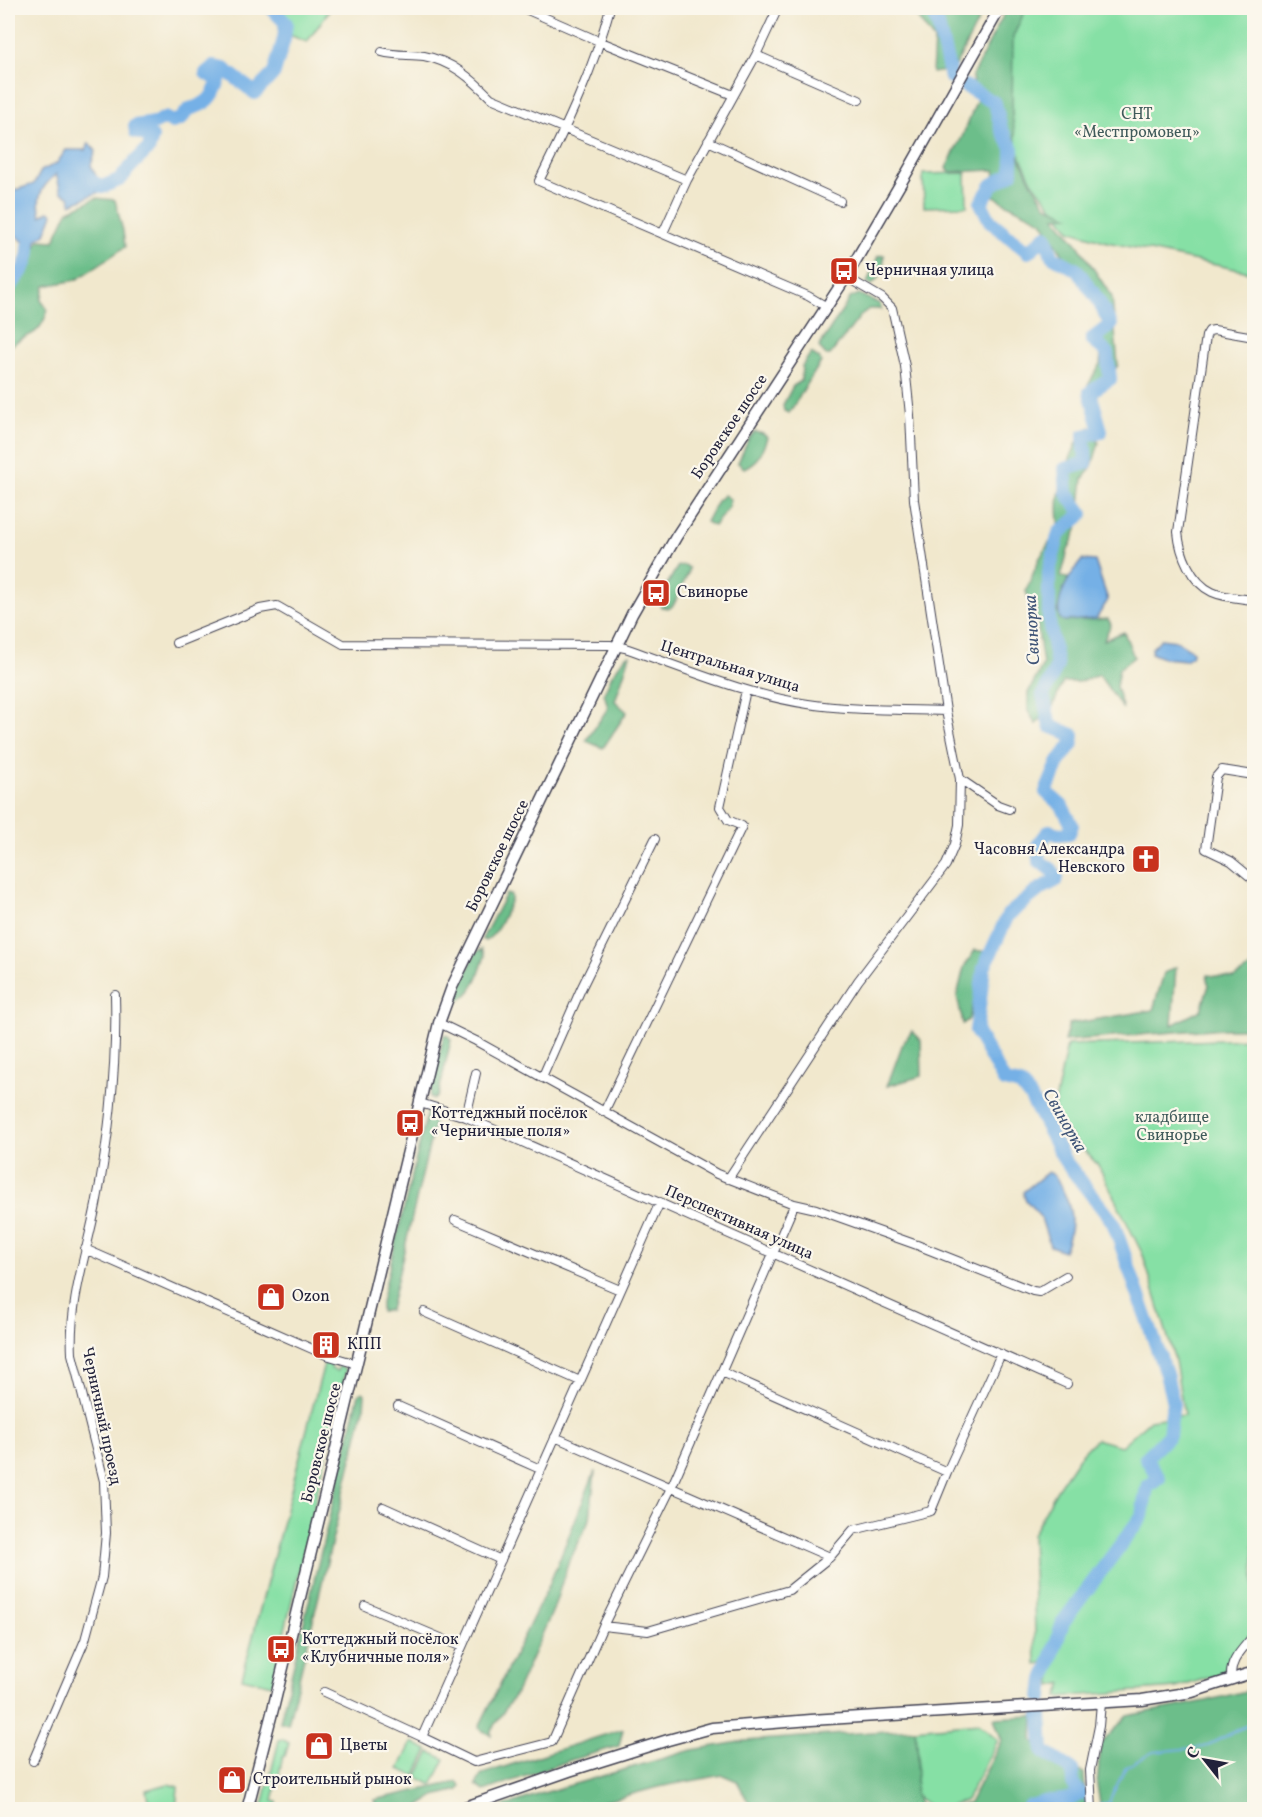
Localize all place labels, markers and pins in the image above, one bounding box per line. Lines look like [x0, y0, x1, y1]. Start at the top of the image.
bus stop icon: Черничная улица [828, 255, 860, 287]
place label: Черничная улица [865, 260, 994, 282]
bus stop icon: Свинорье [640, 577, 672, 609]
place label: Свинорье [677, 582, 748, 604]
place label: Часовня Александра Невского [974, 839, 1125, 879]
church icon: Часовня Александра Невского [1130, 843, 1162, 875]
place label: Коттеджный посёлок «Черничные поля» [431, 1103, 588, 1143]
bus stop icon: Коттеджный посёлок «Черничные поля» [394, 1107, 426, 1139]
shop icon: Ozon [255, 1281, 287, 1313]
place label: Ozon [292, 1286, 330, 1308]
building icon: КПП [310, 1329, 342, 1361]
place label: КПП [347, 1334, 382, 1356]
place label: Коттеджный посёлок «Клубничные поля» [302, 1629, 459, 1669]
bus stop icon: Коттеджный посёлок «Клубничные поля» [265, 1633, 297, 1665]
shop icon: Цветы [303, 1730, 335, 1762]
place label: Цветы [340, 1735, 388, 1757]
shop icon: Строительный рынок [216, 1764, 248, 1796]
place label: Строительный рынок [253, 1769, 412, 1791]

